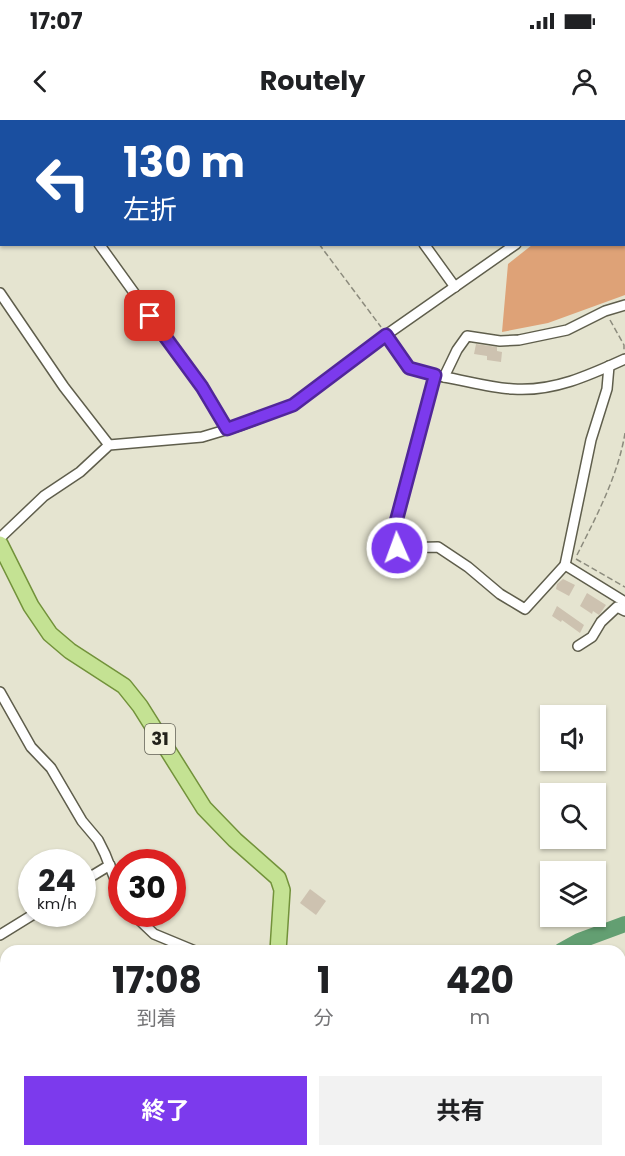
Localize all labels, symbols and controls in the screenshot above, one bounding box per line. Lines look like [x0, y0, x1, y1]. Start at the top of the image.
text: 17:07 [30, 6, 82, 37]
text: Routely [260, 62, 365, 99]
icon: back [24, 65, 57, 98]
icon: person [568, 65, 601, 98]
text: 130 m [123, 133, 245, 192]
icon: left [24, 144, 102, 222]
text: 左折 [123, 191, 177, 228]
pin [124, 290, 175, 341]
icon: arrive [133, 299, 166, 332]
position arrow [365, 516, 429, 580]
map controls [540, 705, 606, 927]
button: sound [540, 705, 606, 771]
road number: 31 [145, 724, 175, 754]
button: search [540, 783, 606, 849]
speed limit sign: 30 [108, 849, 186, 927]
text: 24 [38, 859, 76, 902]
button: layers [540, 861, 606, 927]
text: km/h [37, 893, 77, 914]
text: 17:08 [112, 955, 202, 1006]
text: 1 [317, 955, 330, 1006]
text: 420 [446, 955, 514, 1006]
text: m [470, 1003, 490, 1031]
text: 到着 [137, 1004, 177, 1032]
text: 分 [314, 1004, 334, 1032]
button: 終了 [24, 1076, 307, 1145]
button: 共有 [319, 1076, 602, 1145]

